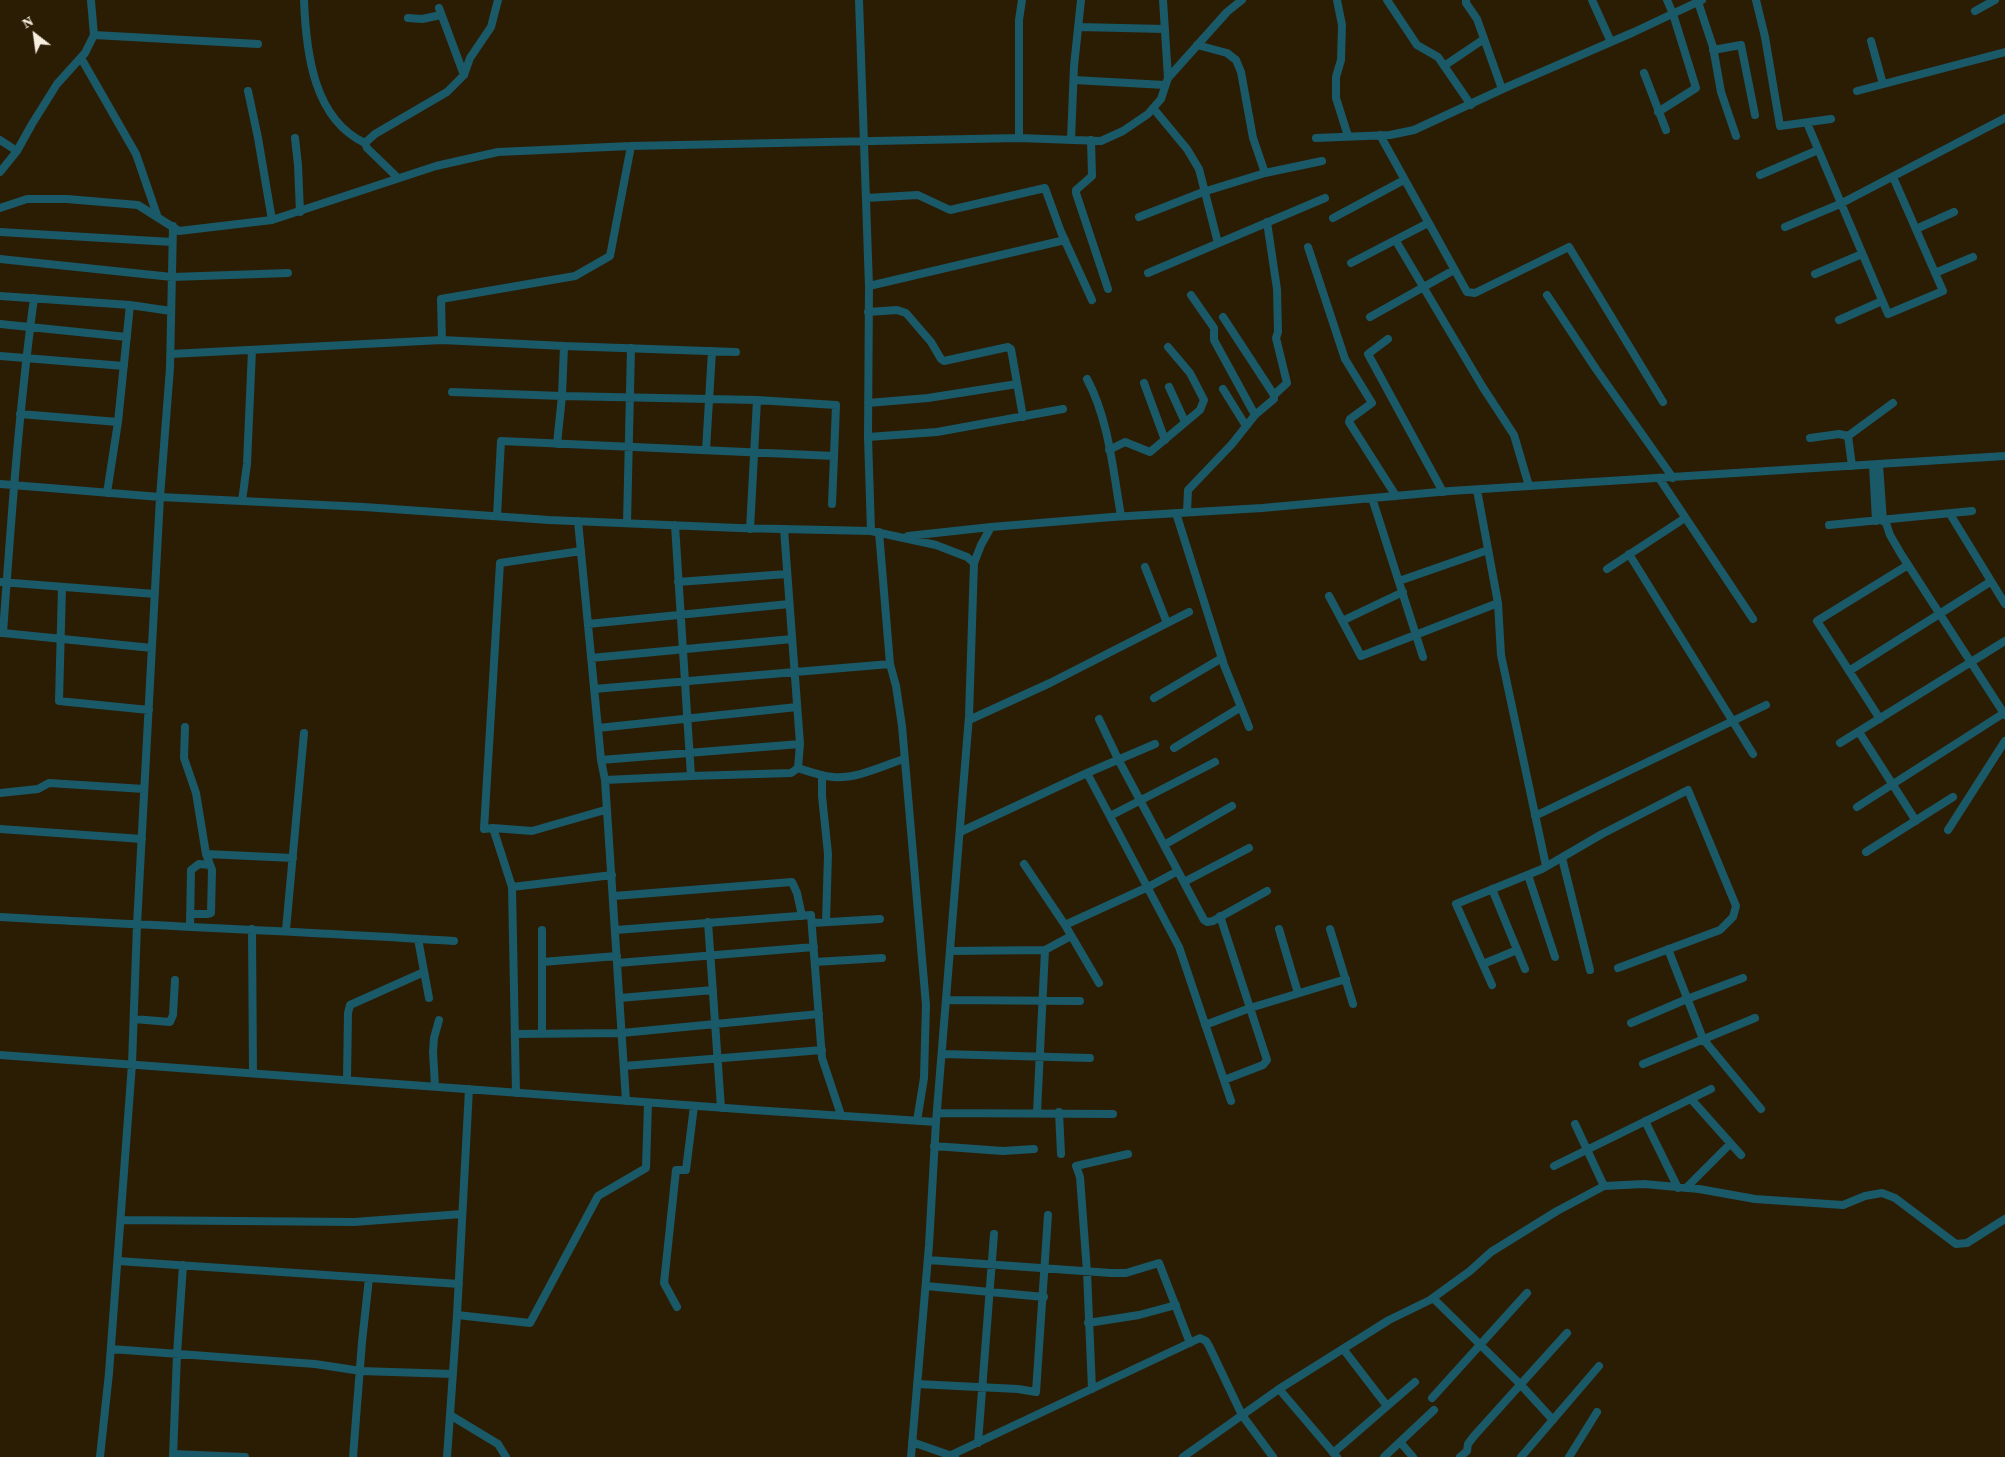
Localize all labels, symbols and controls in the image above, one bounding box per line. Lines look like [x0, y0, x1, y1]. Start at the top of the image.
north arrow [10, 10, 60, 60]
text: N [18, 11, 37, 33]

